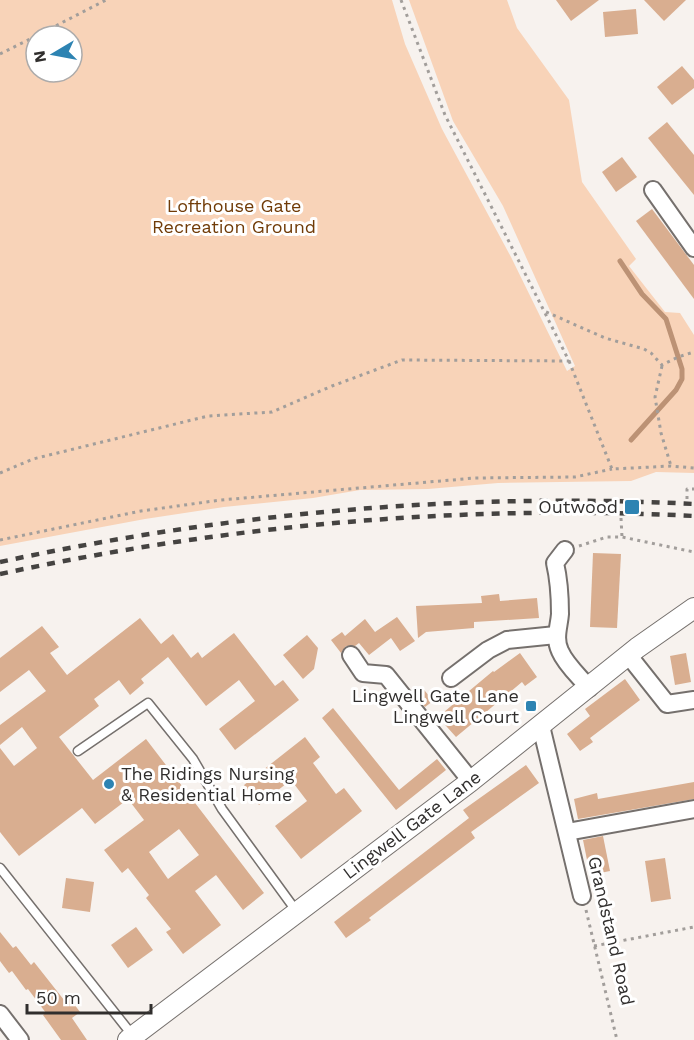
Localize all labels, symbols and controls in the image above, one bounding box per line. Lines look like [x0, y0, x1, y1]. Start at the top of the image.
north arrow [24, 24, 84, 84]
text: N [29, 49, 50, 64]
park label: Lofthouse Gate Recreation Ground [152, 195, 316, 237]
place label: Outwood [538, 496, 618, 517]
marker: Outwood [623, 498, 641, 516]
place label: Lingwell Gate Lane Lingwell Court [352, 685, 519, 727]
marker: Lingwell Gate Lane Lingwell Court [524, 699, 538, 713]
place label: The Ridings Nursing & Residential Home [121, 763, 295, 805]
street label: Lingwell Gate Lane [339, 766, 485, 883]
marker: The Ridings Nursing & Residential Home [102, 777, 116, 791]
street label: Grandstand Road [584, 854, 639, 1008]
scale bar [27, 977, 152, 1015]
text: 50 m [36, 987, 81, 1008]

